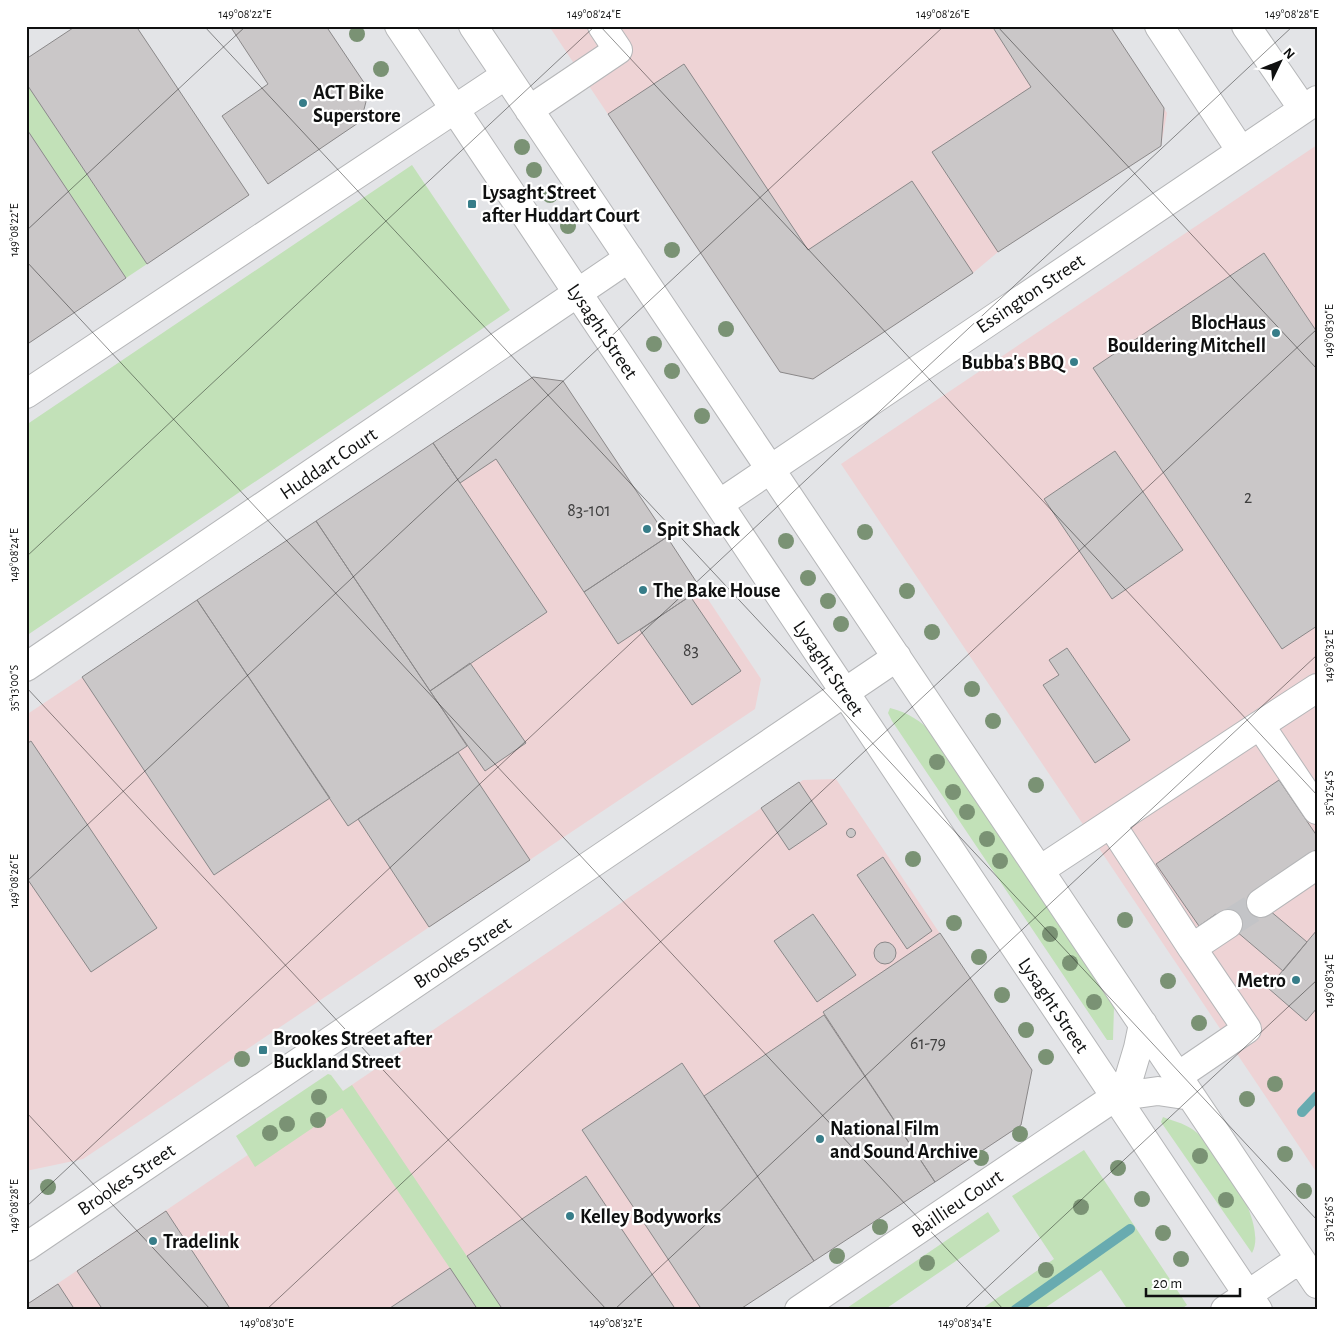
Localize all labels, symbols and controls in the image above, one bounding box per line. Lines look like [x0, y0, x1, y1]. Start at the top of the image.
text: 149°08'22"E [218, 8, 272, 20]
text: 149°08'24"E [567, 8, 621, 20]
text: 149°08'26"E [916, 8, 970, 20]
text: 149°08'28"E [1265, 8, 1319, 20]
north arrow [1256, 38, 1306, 88]
text: N [1280, 45, 1297, 62]
place label: ACT Bike Superstore [313, 83, 401, 126]
marker: ACT Bike Superstore [297, 97, 309, 109]
place label: Lysaght Street after Huddart Court [482, 183, 640, 226]
marker: Lysaght Street after Huddart Court [466, 198, 478, 210]
text: 149°08'22"E [8, 203, 20, 257]
street label: Essington Street [973, 250, 1089, 337]
street label: Lysaght Street [563, 280, 642, 383]
text: 149°08'30"E [1323, 304, 1335, 358]
place label: BlocHaus Bouldering Mitchell [1107, 313, 1266, 356]
marker: BlocHaus Bouldering Mitchell [1270, 327, 1282, 339]
place label: Bubba's BBQ [961, 353, 1066, 374]
marker: Bubba's BBQ [1068, 356, 1080, 368]
street label: Huddart Court [276, 424, 381, 503]
house number: 2 [1244, 489, 1252, 507]
house number: 83-101 [567, 502, 611, 520]
place label: Spit Shack [657, 520, 740, 540]
marker: Spit Shack [641, 523, 653, 535]
text: 149°08'24"E [8, 528, 20, 582]
place label: The Bake House [653, 581, 780, 601]
marker: The Bake House [637, 584, 649, 596]
street label: Lysaght Street [789, 617, 868, 720]
text: 149°08'32"E [1323, 629, 1335, 682]
house number: 83 [683, 642, 699, 660]
text: 35°13'00"S [8, 665, 20, 711]
text: 35°12'54"S [1323, 770, 1335, 815]
text: 149°08'26"E [8, 854, 20, 908]
street label: Brookes Street [410, 913, 515, 993]
street label: Lysaght Street [1014, 954, 1093, 1057]
text: 149°08'34"E [1323, 954, 1335, 1007]
place label: Metro [1237, 971, 1286, 991]
marker: Metro [1290, 974, 1302, 986]
place label: Brookes Street after Buckland Street [273, 1029, 432, 1072]
house number: 61-79 [910, 1035, 946, 1053]
marker: Brookes Street after Buckland Street [257, 1044, 269, 1056]
place label: National Film and Sound Archive [830, 1119, 978, 1162]
marker: National Film and Sound Archive [814, 1133, 826, 1145]
street label: Brookes Street [74, 1140, 179, 1220]
street label: Baillieu Court [908, 1166, 1007, 1241]
text: 149°08'28"E [8, 1179, 20, 1233]
text: 35°12'56"S [1323, 1196, 1335, 1241]
place label: Kelley Bodyworks [580, 1207, 721, 1227]
marker: Kelley Bodyworks [564, 1210, 576, 1222]
place label: Tradelink [163, 1232, 239, 1252]
marker: Tradelink [147, 1235, 159, 1247]
scale bar [1146, 1266, 1239, 1298]
text: 20 m [1153, 1276, 1182, 1291]
text: 149°08'30"E [240, 1317, 294, 1329]
text: 149°08'32"E [590, 1317, 643, 1329]
text: 149°08'34"E [939, 1317, 992, 1329]

